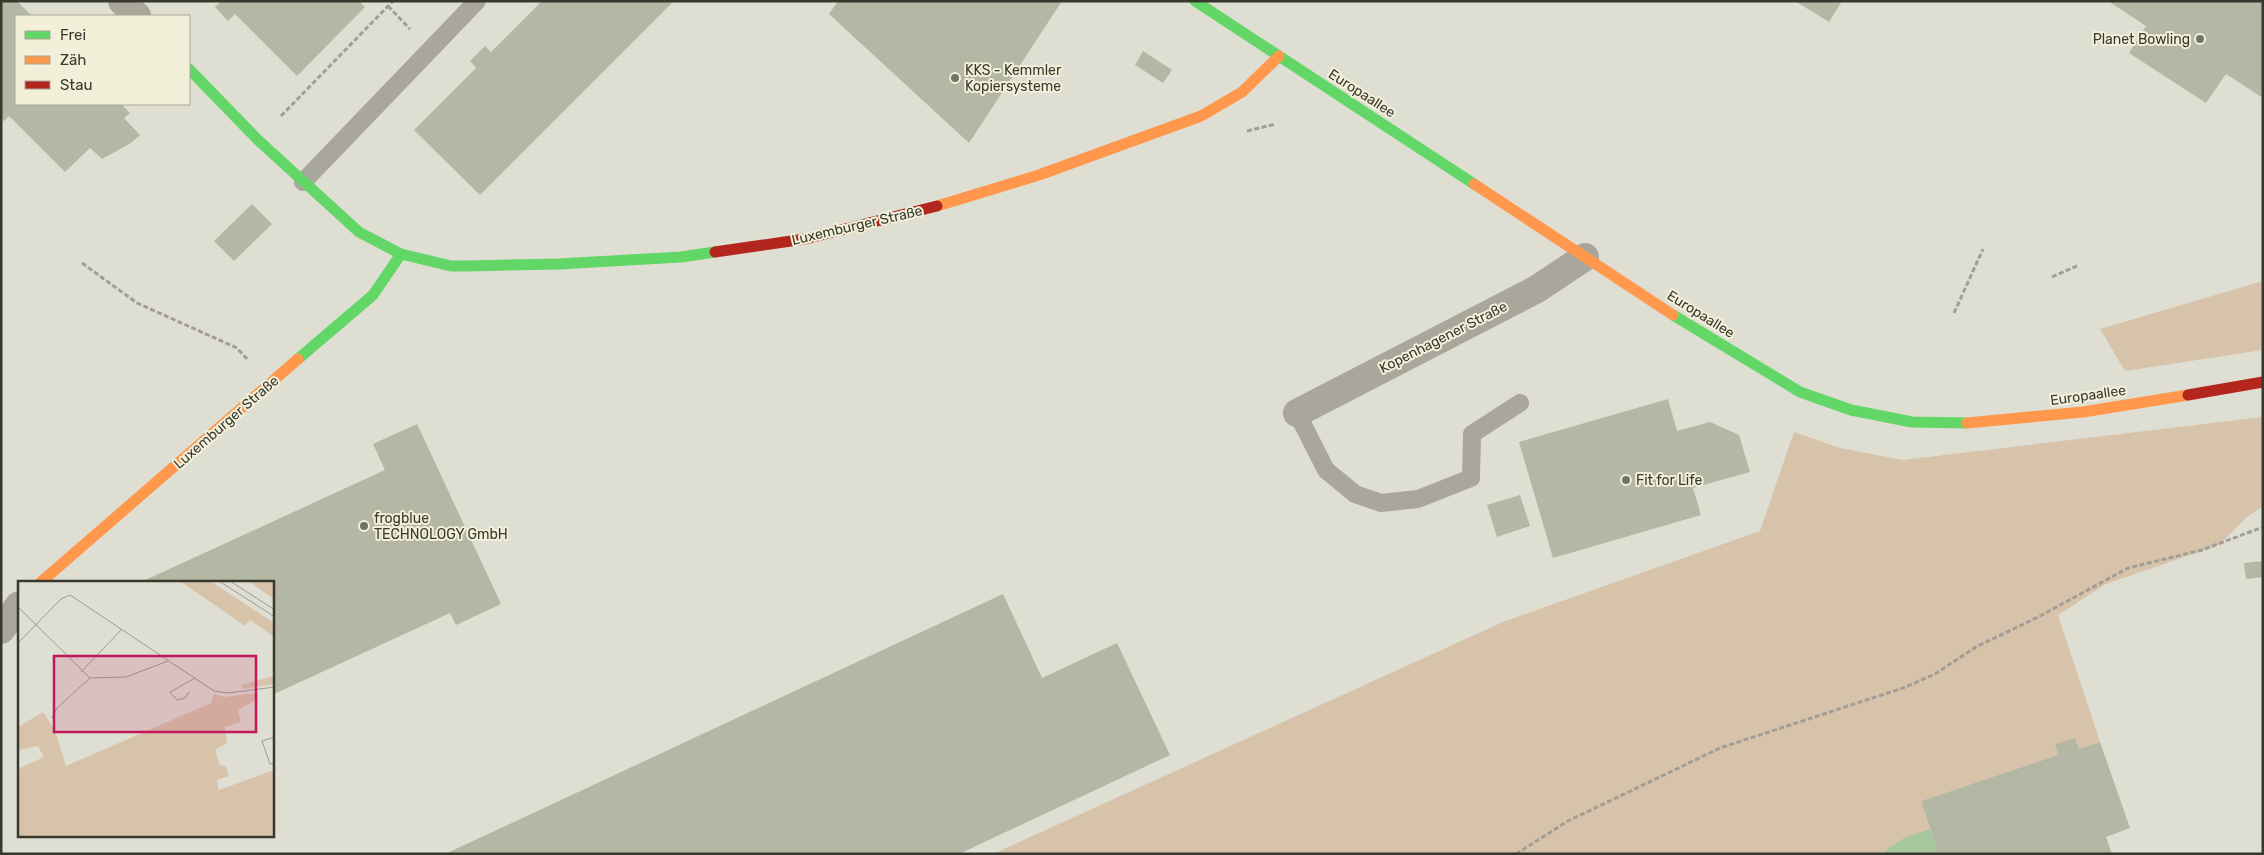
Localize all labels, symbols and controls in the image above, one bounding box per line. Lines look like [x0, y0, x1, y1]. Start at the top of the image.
legend [15, 15, 190, 105]
text: Frei [60, 26, 86, 44]
place label: Planet Bowling [2093, 31, 2190, 48]
marker: Planet Bowling [2194, 33, 2206, 45]
text: Zäh [60, 51, 86, 69]
place label: KKS - Kemmler Kopiersysteme [965, 62, 1062, 95]
street label: Europaallee [1325, 66, 1398, 121]
marker: KKS - Kemmler Kopiersysteme [949, 72, 961, 84]
text: Stau [60, 76, 93, 94]
street label: Luxemburger Straße [790, 202, 924, 249]
street label: Europaallee [1664, 287, 1738, 342]
street label: Kopenhagener Straße [1376, 298, 1510, 377]
street label: Luxemburger Straße [170, 372, 282, 473]
street label: Europaallee [2049, 382, 2127, 409]
place label: Fit for Life [1636, 472, 1702, 489]
marker: Fit for Life [1620, 474, 1632, 486]
place label: frogblue TECHNOLOGY GmbH [374, 510, 508, 543]
marker: frogblue TECHNOLOGY GmbH [358, 520, 370, 532]
inset map [18, 581, 274, 838]

